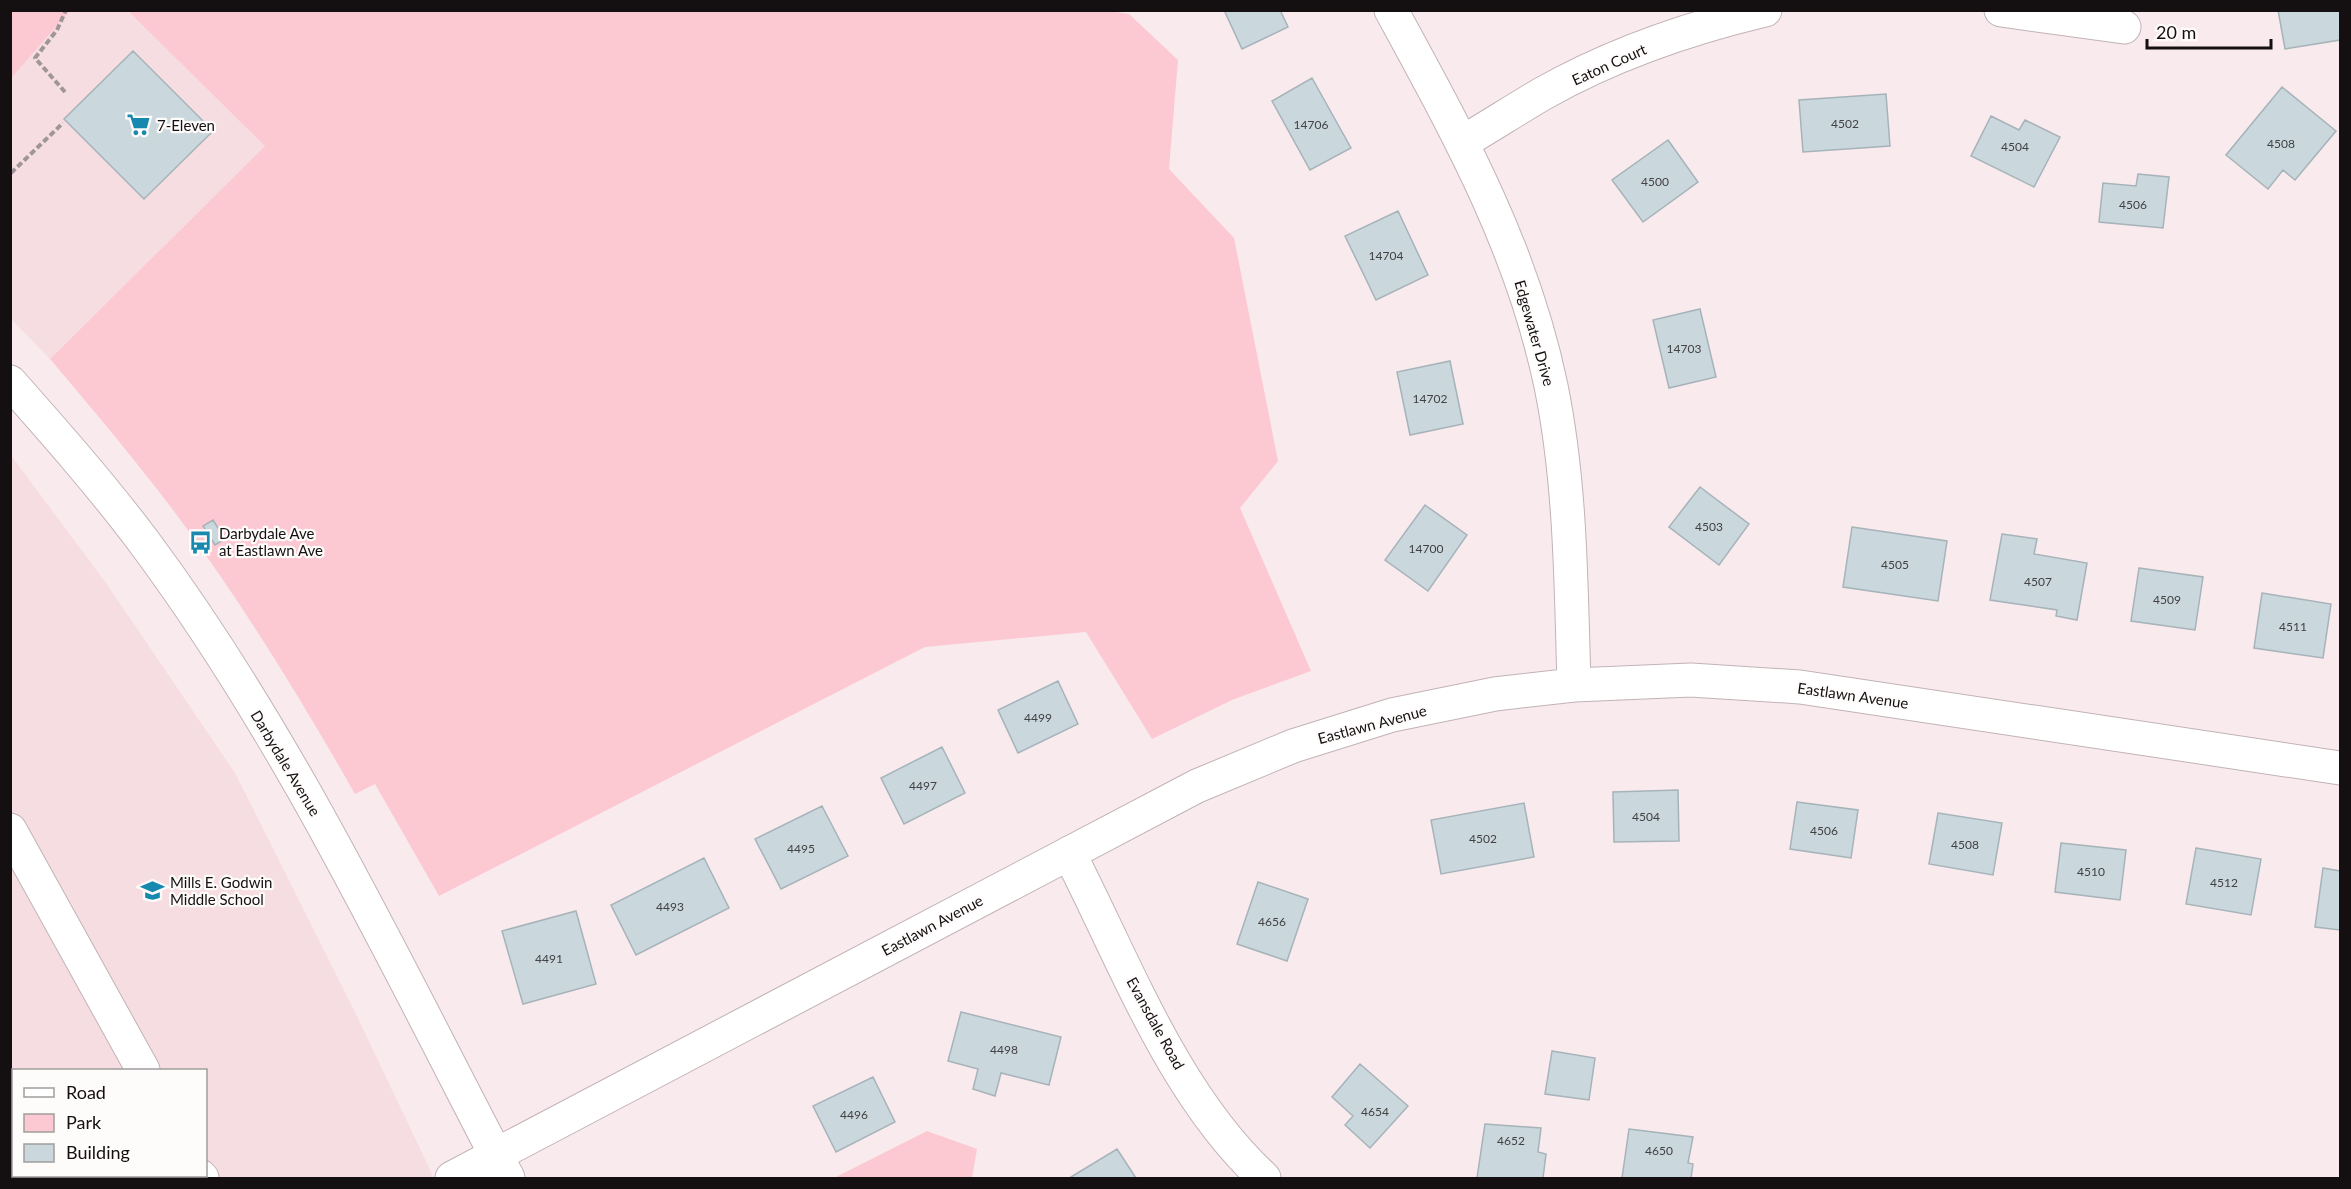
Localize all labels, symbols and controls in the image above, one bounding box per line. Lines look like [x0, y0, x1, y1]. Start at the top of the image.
scale bar [2147, 12, 2272, 50]
text: 20 m [2156, 21, 2196, 43]
street label: Eaton Court [1569, 39, 1650, 88]
supermarket icon: 7-Eleven [126, 112, 152, 138]
place label: 7-Eleven [157, 116, 215, 134]
house number: 4502 [1831, 116, 1859, 131]
house number: 14706 [1294, 117, 1328, 132]
house number: 4508 [2267, 136, 2295, 151]
house number: 4504 [2001, 139, 2029, 154]
house number: 4500 [1641, 174, 1669, 189]
house number: 4506 [2119, 197, 2147, 212]
house number: 14704 [1369, 248, 1403, 263]
street label: Edgewater Drive [1511, 278, 1559, 388]
house number: 14703 [1667, 341, 1701, 356]
house number: 14702 [1413, 391, 1447, 406]
house number: 4503 [1695, 519, 1723, 534]
place label: Darbydale Ave at Eastlawn Ave [219, 524, 323, 559]
bus stop icon: Darbydale Ave at Eastlawn Ave [188, 529, 214, 555]
house number: 14700 [1409, 541, 1443, 556]
house number: 4505 [1881, 557, 1909, 572]
house number: 4507 [2024, 574, 2052, 589]
house number: 4509 [2153, 592, 2181, 607]
house number: 4511 [2279, 619, 2307, 634]
street label: Eastlawn Avenue [1796, 678, 1910, 712]
street label: Eastlawn Avenue [1316, 701, 1428, 747]
street label: Darbydale Avenue [247, 707, 325, 819]
house number: 4499 [1024, 710, 1052, 725]
house number: 4497 [909, 778, 937, 793]
house number: 4504 [1632, 809, 1660, 824]
house number: 4506 [1810, 823, 1838, 838]
house number: 4502 [1469, 831, 1497, 846]
house number: 4508 [1951, 837, 1979, 852]
house number: 4495 [787, 841, 815, 856]
house number: 4510 [2077, 864, 2105, 879]
place label: Mills E. Godwin Middle School [170, 873, 272, 908]
house number: 4512 [2210, 875, 2238, 890]
school or university icon: Mills E. Godwin Middle School [139, 878, 165, 904]
street label: Eastlawn Avenue [878, 891, 986, 959]
house number: 4493 [656, 899, 684, 914]
house number: 4656 [1258, 914, 1286, 929]
house number: 4491 [535, 951, 563, 966]
street label: Evansdale Road [1123, 974, 1189, 1072]
house number: 4498 [990, 1042, 1018, 1057]
legend [12, 1069, 207, 1177]
text: Road [66, 1081, 106, 1103]
house number: 4654 [1361, 1104, 1389, 1119]
house number: 4496 [840, 1107, 868, 1122]
text: Park [66, 1111, 102, 1133]
house number: 4652 [1497, 1133, 1525, 1148]
text: Building [66, 1141, 130, 1163]
house number: 4650 [1645, 1143, 1673, 1158]

